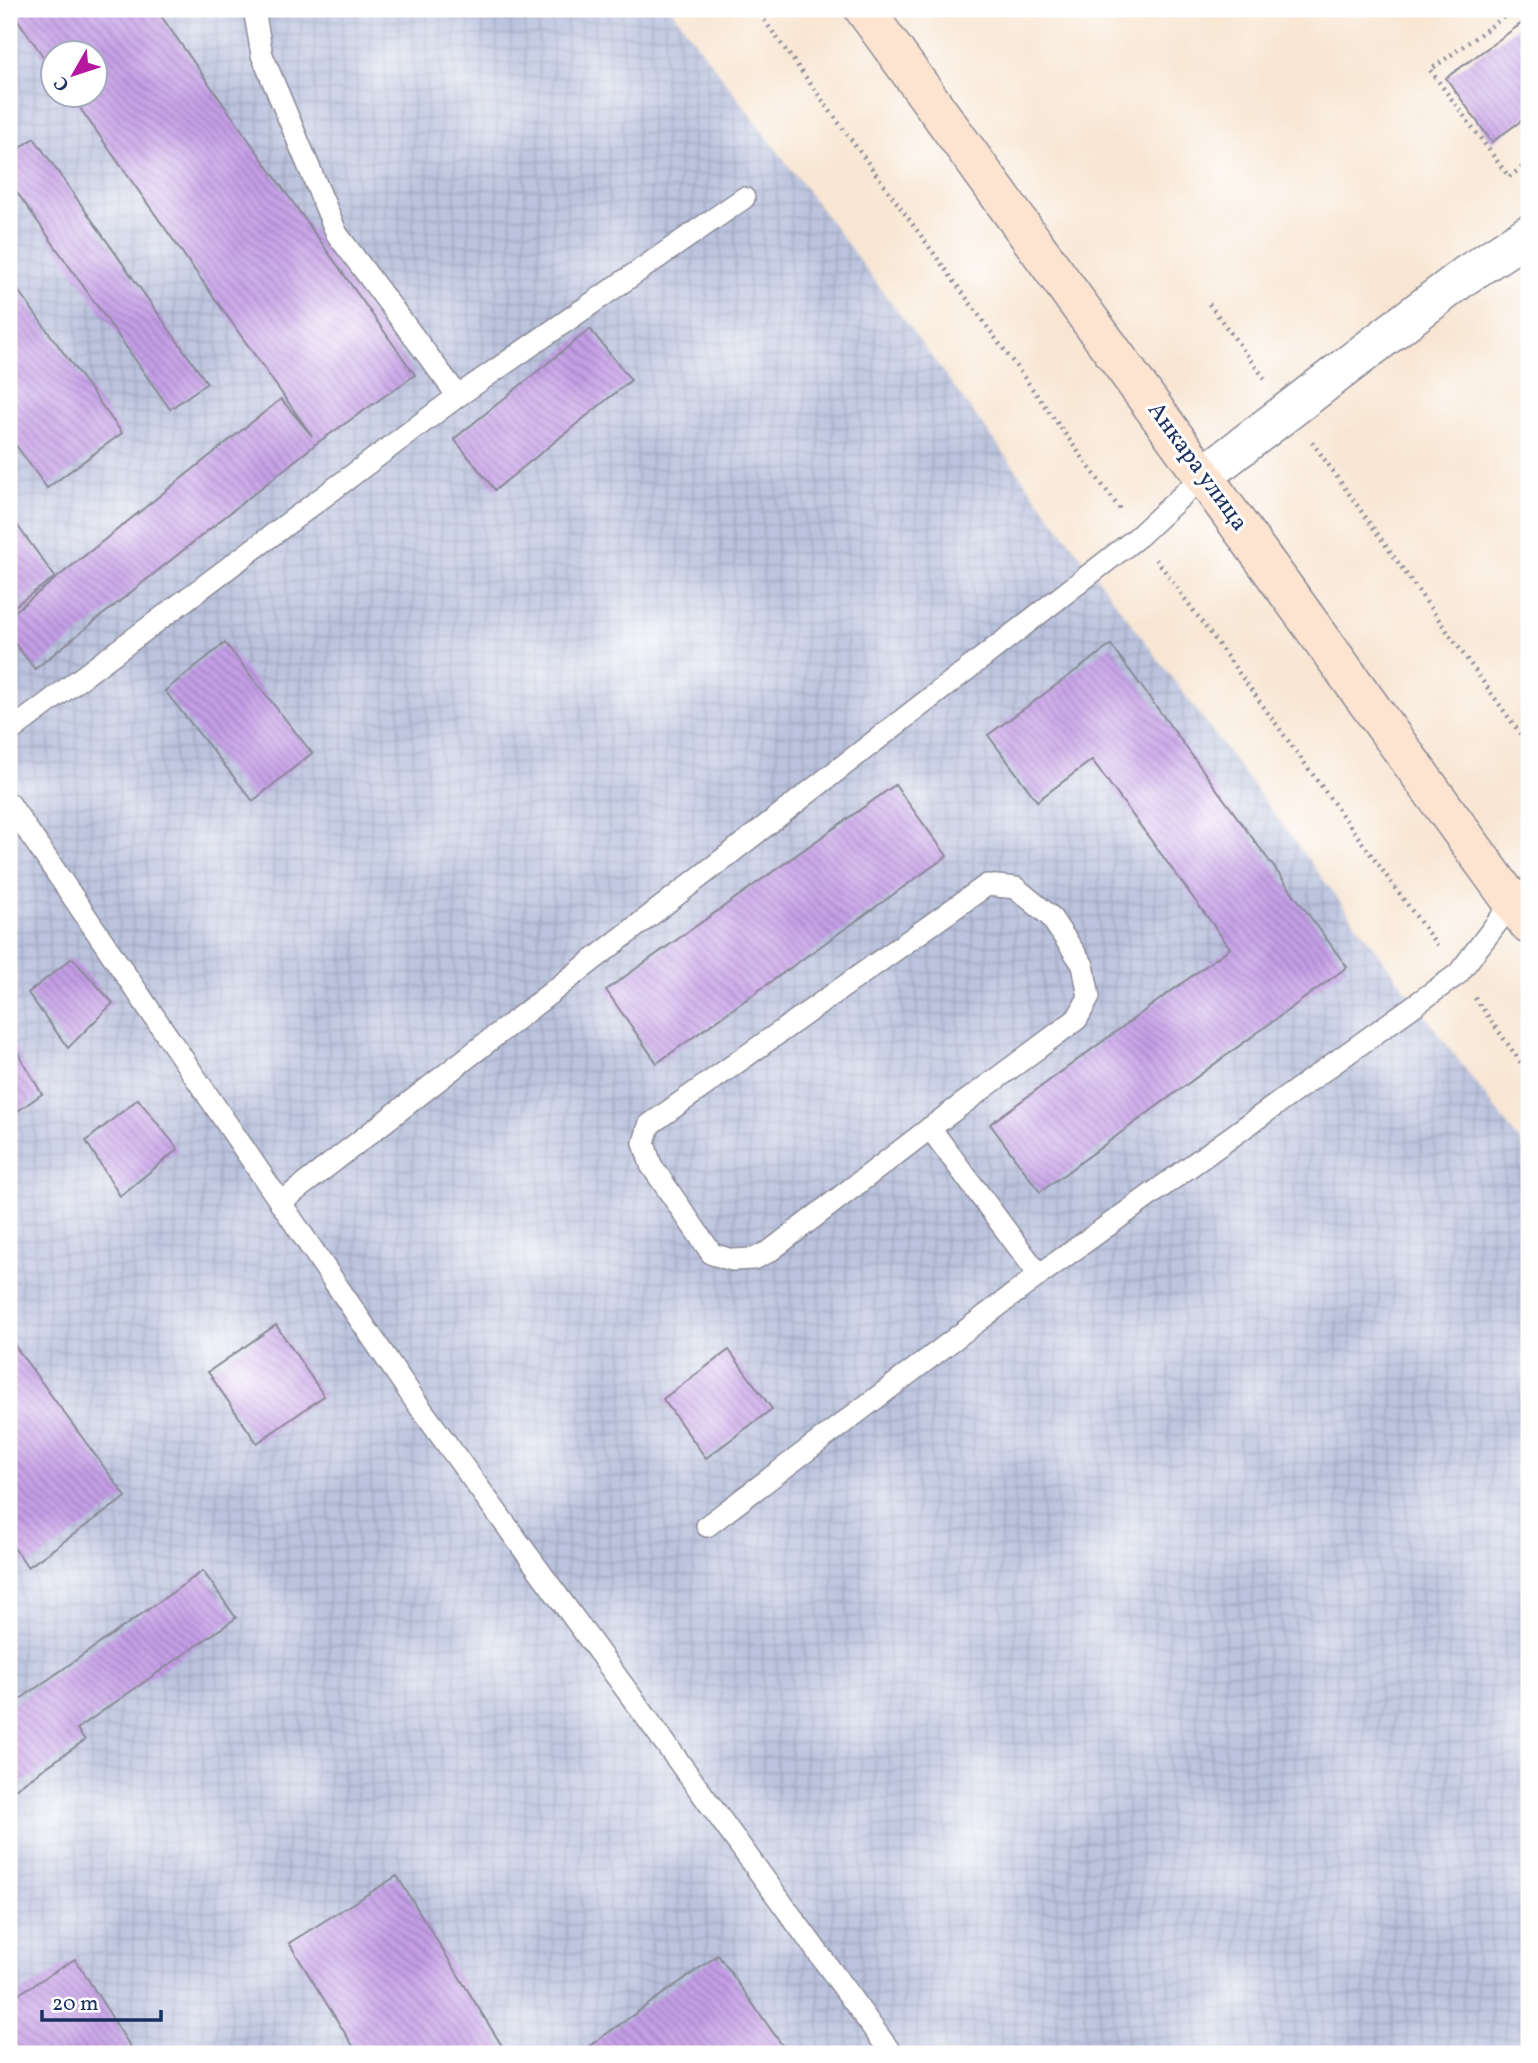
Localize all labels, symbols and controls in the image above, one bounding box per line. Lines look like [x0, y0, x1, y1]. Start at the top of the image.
north arrow [38, 38, 108, 108]
text: С [48, 71, 76, 96]
street label: Анкара улица [1139, 395, 1255, 539]
scale bar [42, 1979, 161, 2023]
text: 20 m [52, 1990, 98, 2019]

